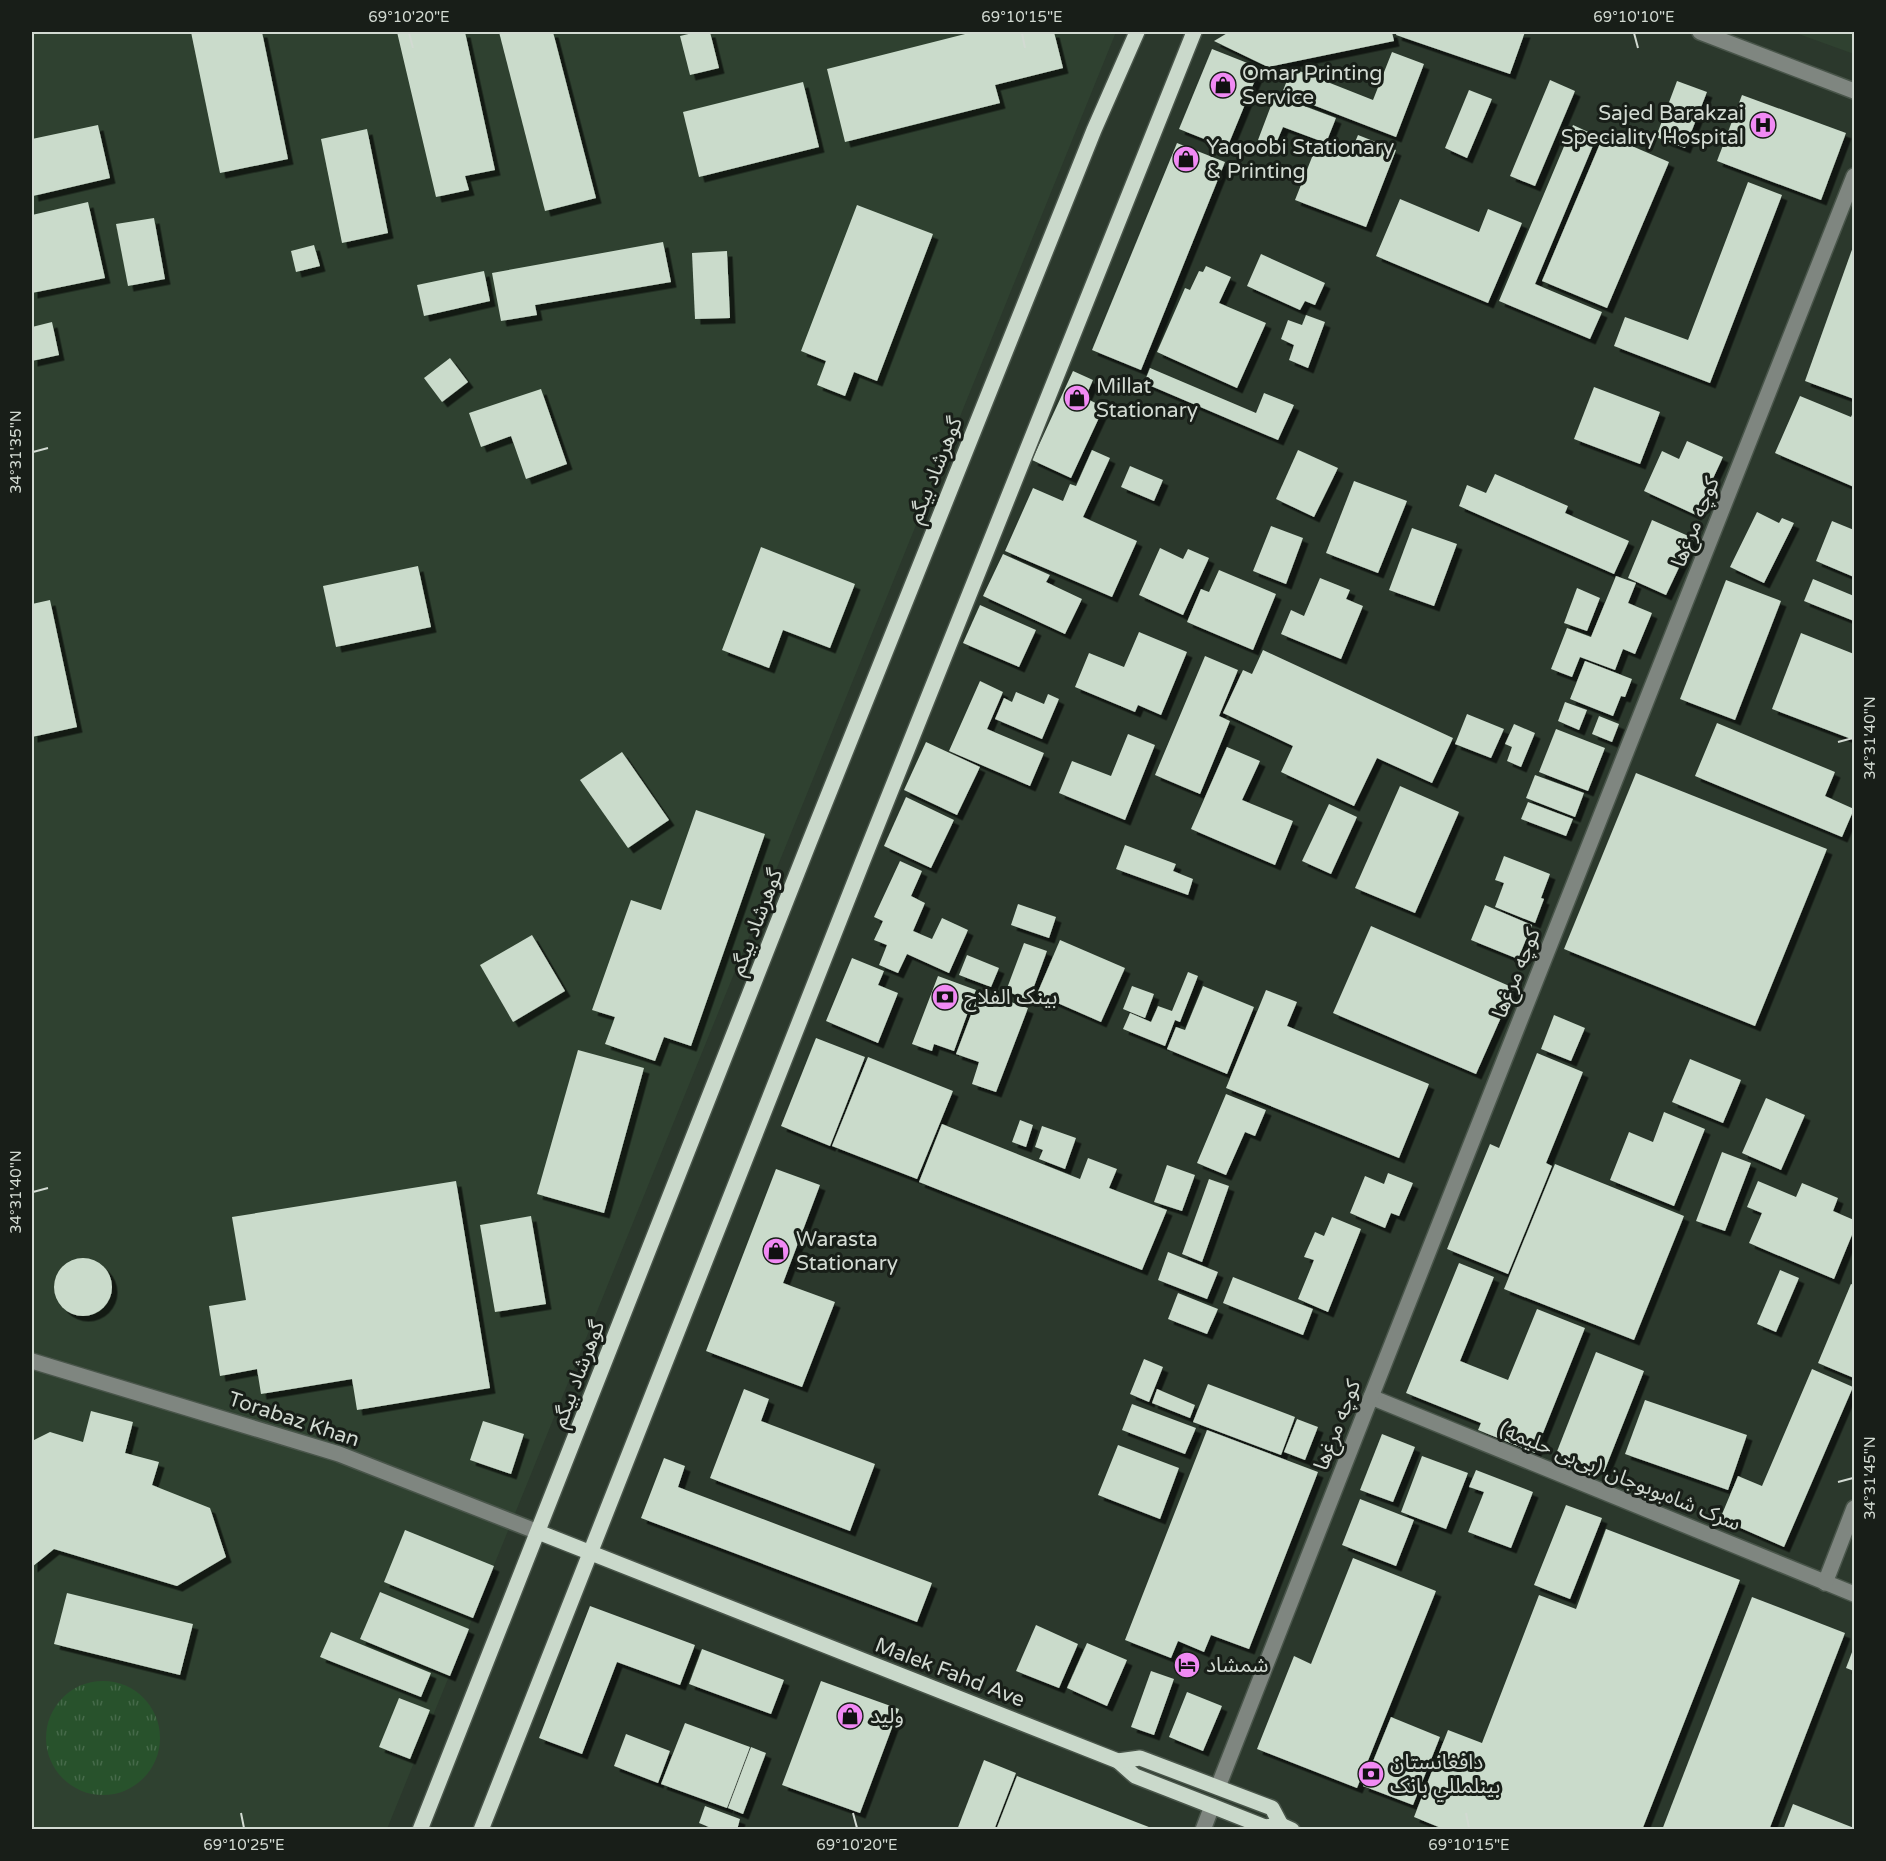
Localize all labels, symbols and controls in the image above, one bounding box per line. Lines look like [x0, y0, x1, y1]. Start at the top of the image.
text: 69°10'20"E [368, 8, 450, 26]
text: 69°10'15"E [981, 8, 1063, 26]
text: 69°10'10"E [1593, 8, 1675, 26]
place label: Omar Printing Service [1242, 61, 1383, 110]
shop icon: Omar Printing Service [1208, 70, 1238, 100]
place label: Sajed Barakzai Speciality Hospital [1561, 101, 1744, 150]
hospital icon: Sajed Barakzai Speciality Hospital [1748, 110, 1778, 140]
place label: Yaqoobi Stationary & Printing [1206, 135, 1394, 184]
shop icon: Yaqoobi Stationary & Printing [1171, 144, 1201, 174]
place label: Millat Stationary [1096, 374, 1198, 423]
shop icon: Millat Stationary [1062, 383, 1092, 413]
text: 34°31'35"N [7, 410, 25, 494]
street label: گوهرشاد بیگم [903, 413, 970, 528]
street label: کوچه مرغ‌ها [1666, 473, 1727, 572]
text: 34°31'40"N [1861, 696, 1879, 780]
street label: گوهرشاد بیگم [725, 865, 790, 980]
street label: کوچه مرغ‌ها [1487, 924, 1548, 1023]
bank icon: بینک الفلاح [930, 982, 960, 1012]
place label: بینک الفلاح [964, 985, 1057, 1012]
text: 34°31'40"N [7, 1150, 25, 1234]
place label: Warasta Stationary [796, 1227, 898, 1276]
shop icon: Warasta Stationary [761, 1236, 791, 1266]
street label: گوهرشاد بیگم [547, 1317, 612, 1432]
street label: کوچه مرغ‌ها [1309, 1376, 1368, 1475]
street label: Torabaz Khan [225, 1386, 363, 1452]
street label: سرک شاه‌بوبوجان (بی‌بی حلیمه) [1496, 1417, 1744, 1536]
text: 34°31'45"N [1861, 1436, 1879, 1520]
street label: Malek Fahd Ave [871, 1632, 1028, 1713]
hotel icon: شمشاد [1172, 1650, 1202, 1680]
place label: شمشاد [1206, 1653, 1269, 1678]
shop icon: ولید [835, 1701, 865, 1731]
place label: ولید [870, 1704, 904, 1729]
place label: دافغانستان بینلمللي بانک [1390, 1750, 1501, 1802]
bank icon: دافغانستان بینلمللي بانک [1356, 1759, 1386, 1789]
text: 69°10'25"E [203, 1836, 285, 1854]
text: 69°10'20"E [816, 1836, 898, 1854]
text: 69°10'15"E [1428, 1836, 1510, 1854]

